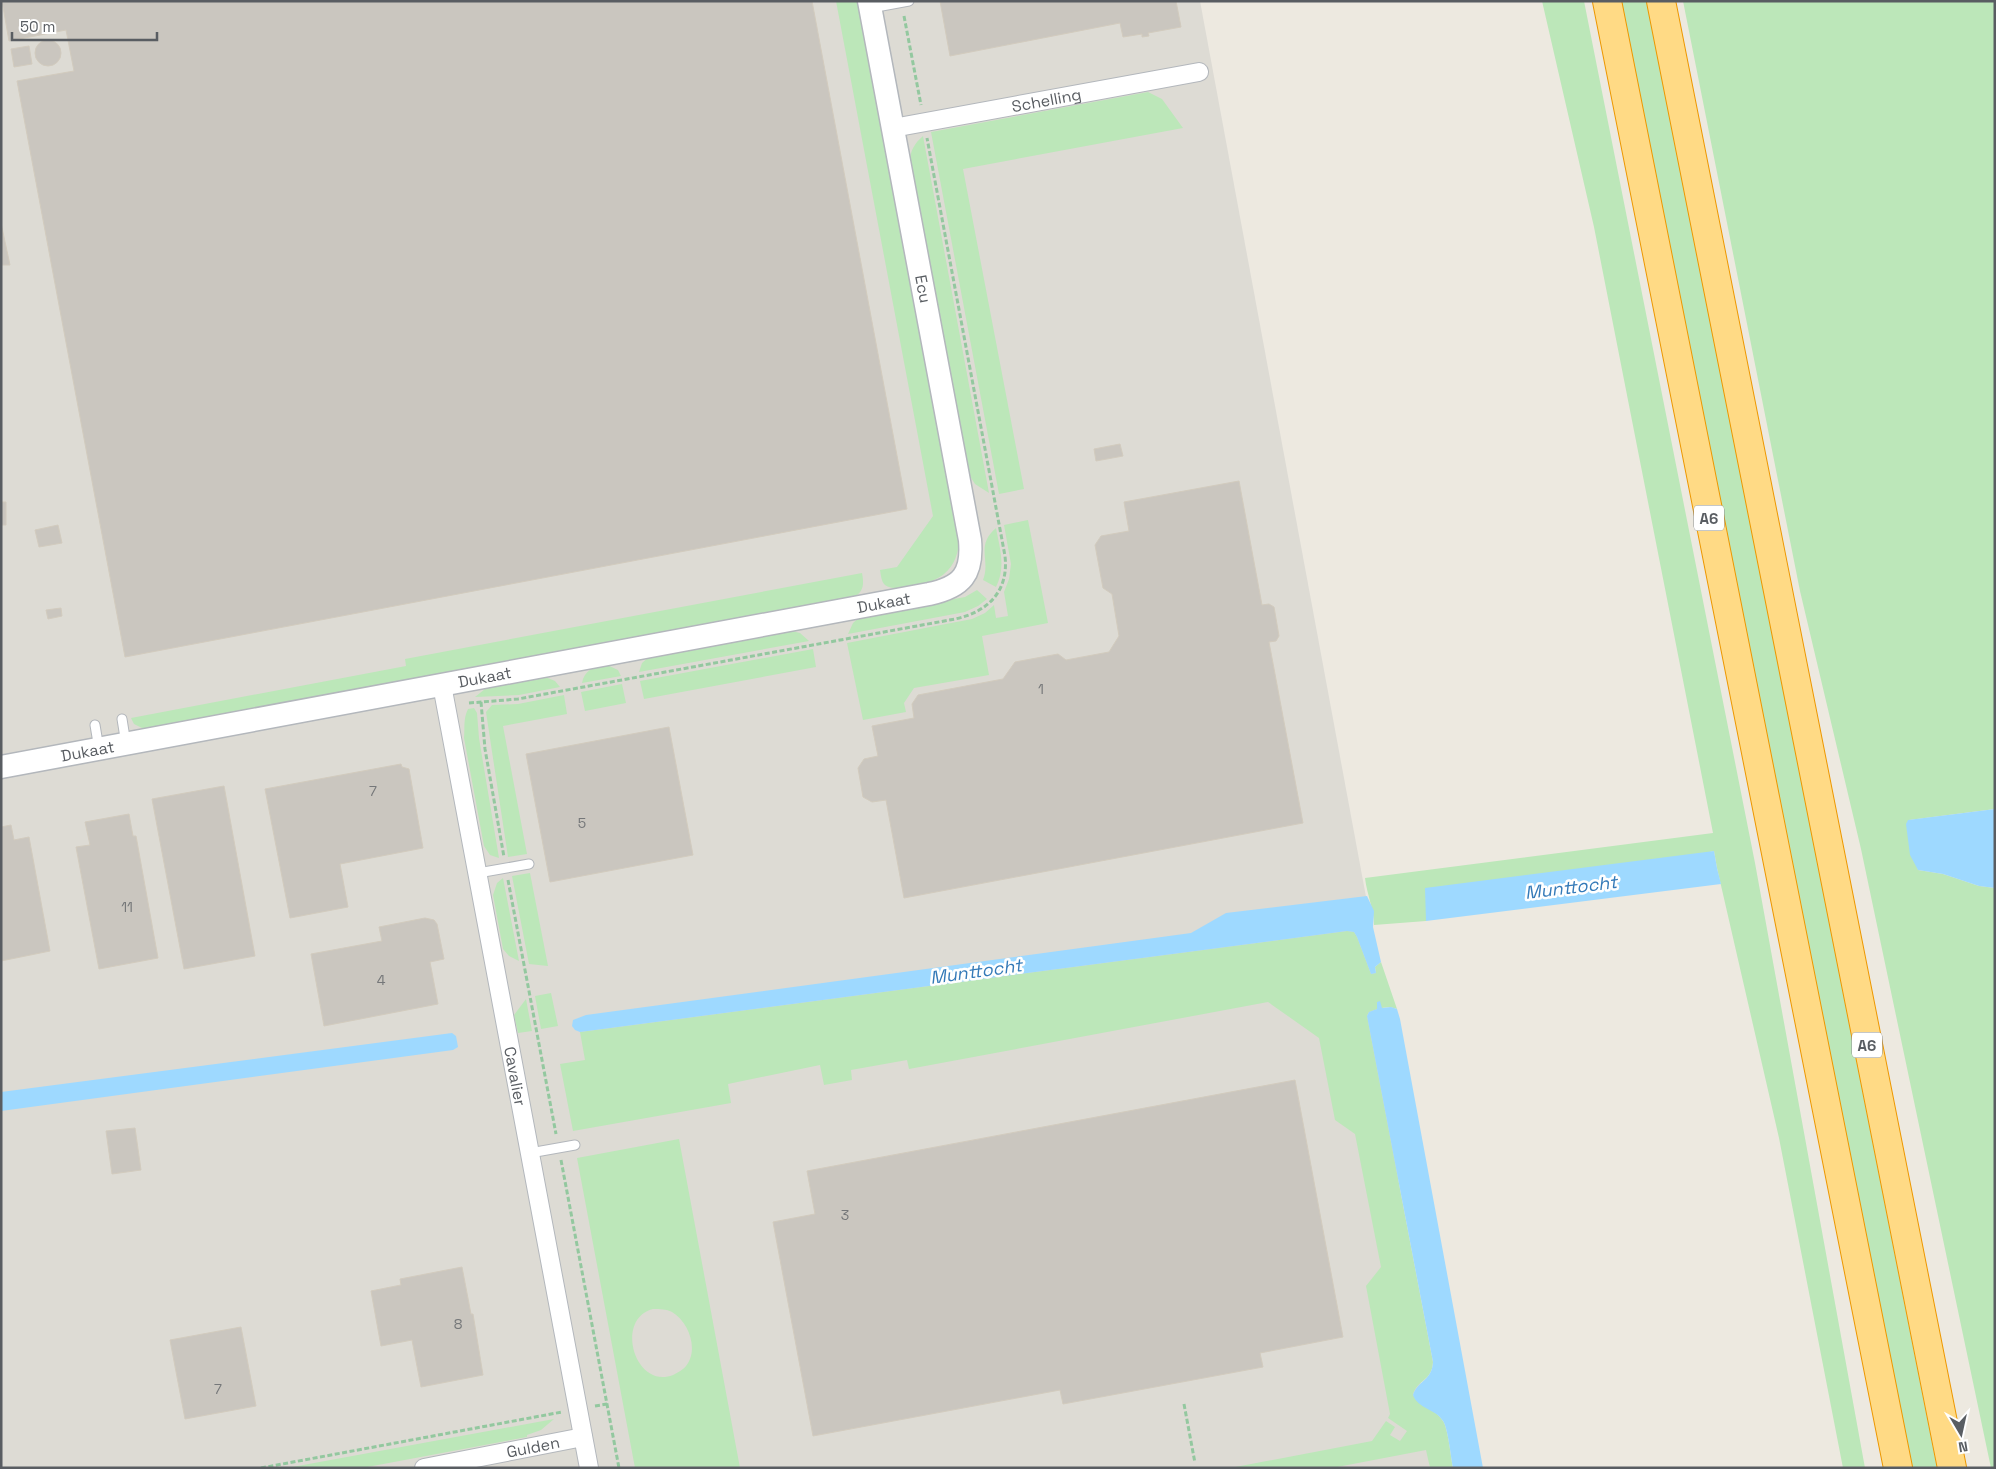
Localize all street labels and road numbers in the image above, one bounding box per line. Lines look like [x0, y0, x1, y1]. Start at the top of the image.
street label: Schelling [1010, 83, 1083, 117]
street label: Ecu [910, 273, 936, 305]
road number: A6 [1694, 506, 1724, 530]
street label: Dukaat [855, 587, 912, 618]
street label: Dukaat [456, 662, 513, 692]
street label: Dukaat [59, 736, 116, 766]
road number: A6 [1852, 1032, 1882, 1058]
street label: Cavalier [500, 1045, 531, 1108]
street label: Gulden [504, 1431, 561, 1462]

